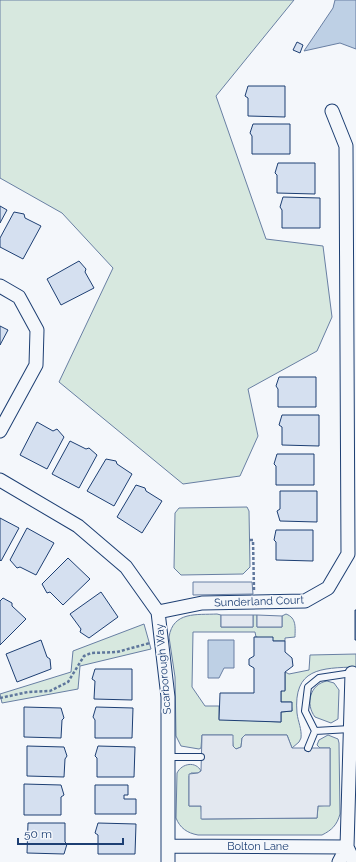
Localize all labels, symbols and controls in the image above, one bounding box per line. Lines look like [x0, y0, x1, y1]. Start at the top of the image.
street label: Sunderland Court [214, 593, 305, 610]
street label: Scarborough Way [153, 623, 174, 715]
scale bar [18, 820, 123, 846]
text: 50 m [24, 827, 52, 841]
street label: Bolton Lane [227, 840, 289, 853]

